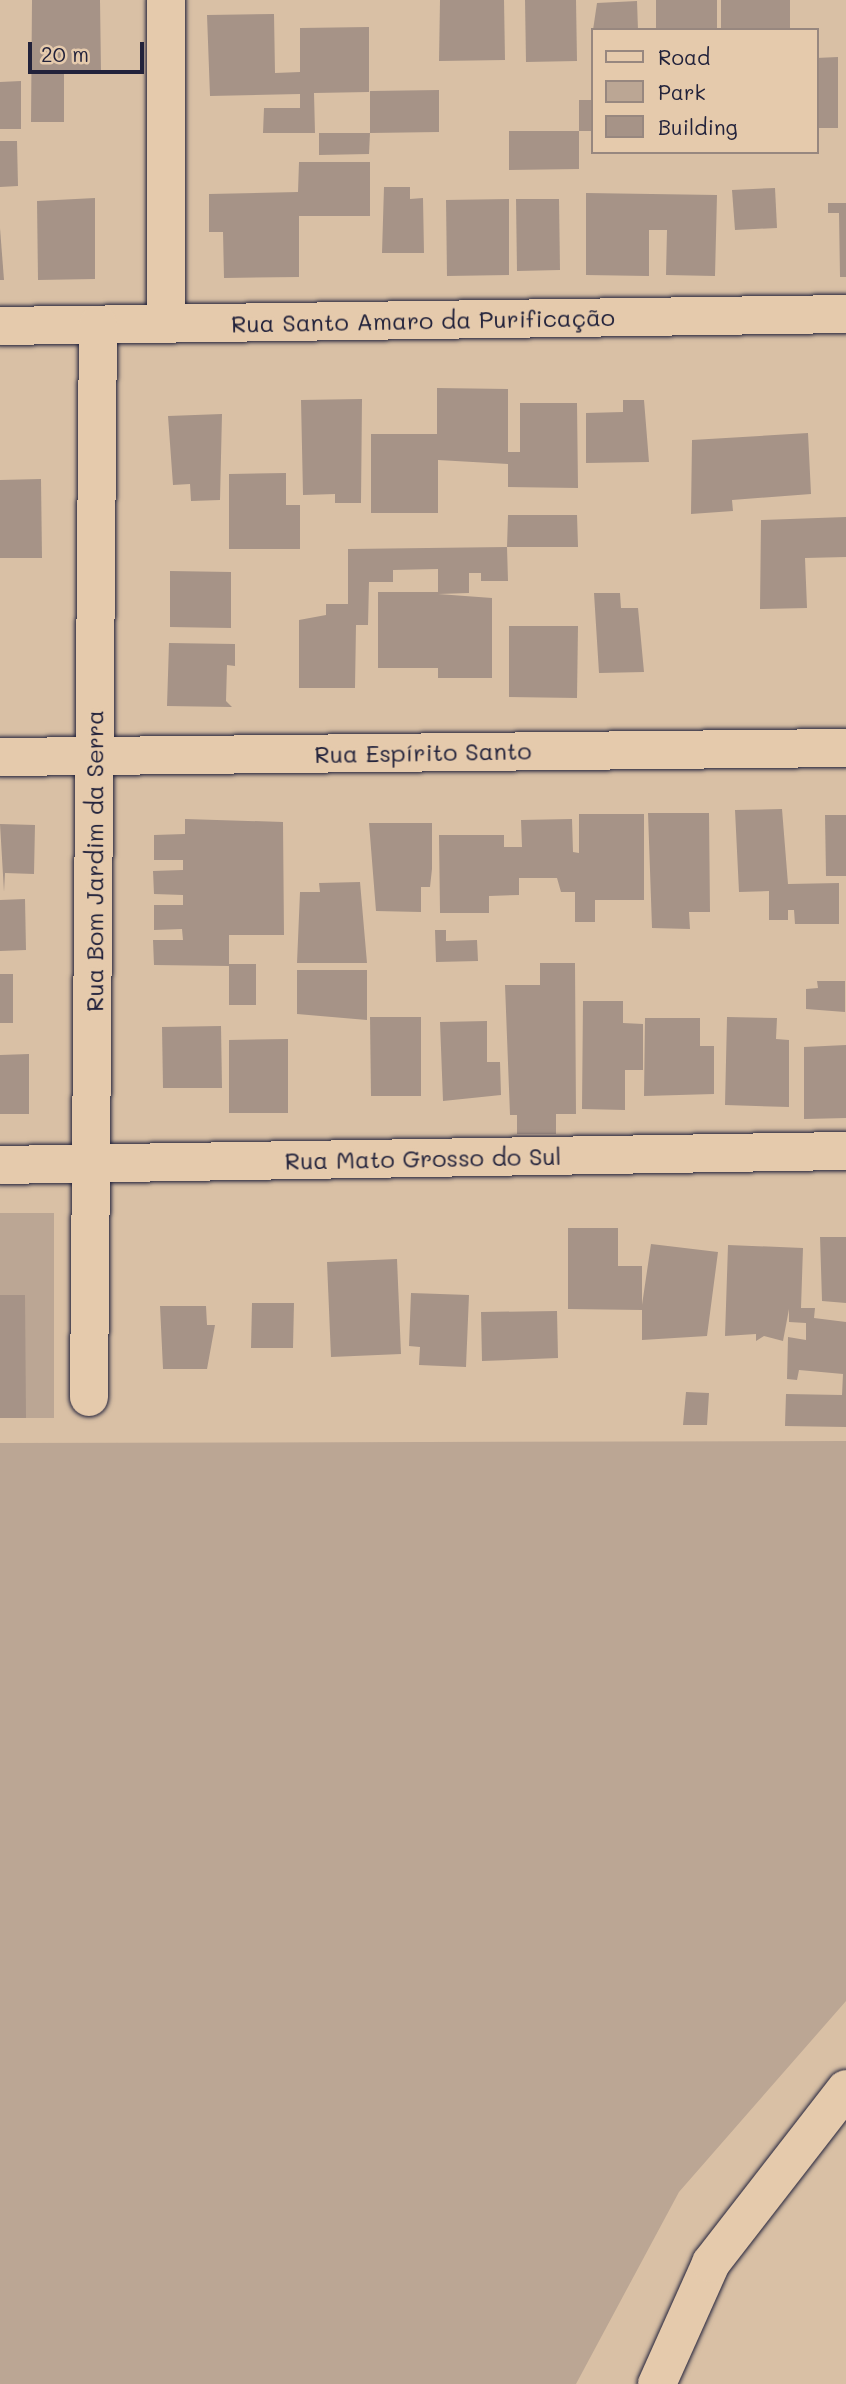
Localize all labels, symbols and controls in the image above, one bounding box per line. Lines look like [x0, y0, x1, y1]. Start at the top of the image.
scale bar [32, 28, 147, 72]
legend [590, 28, 818, 154]
text: 20 m [41, 40, 89, 67]
text: Road [658, 43, 710, 70]
text: Park [658, 78, 706, 105]
text: Building [658, 113, 738, 140]
street label: Rua Santo Amaro da Purificação [231, 302, 615, 338]
street label: Rua Bom Jardim da Serra [80, 710, 108, 1012]
street label: Rua Espírito Santo [314, 736, 532, 768]
street label: Rua Mato Grosso do Sul [284, 1141, 562, 1175]

